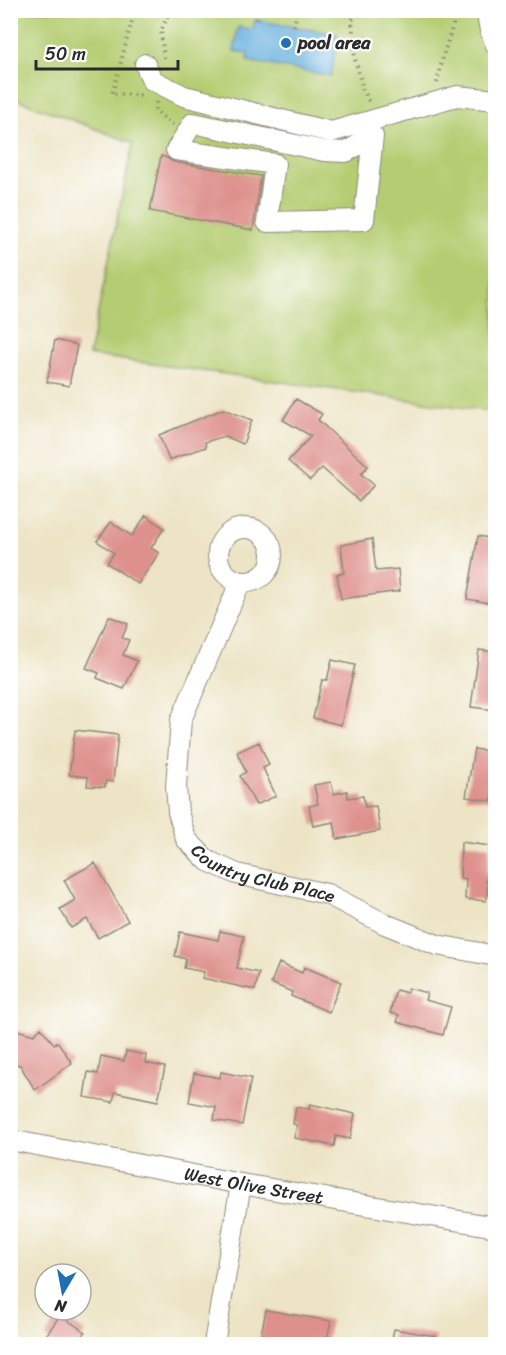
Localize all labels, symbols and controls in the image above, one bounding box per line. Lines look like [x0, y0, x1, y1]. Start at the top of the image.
place label: pool area [297, 27, 371, 59]
scale bar [36, 33, 178, 71]
marker: pool area [279, 36, 293, 50]
text: 50 m [45, 38, 86, 70]
street label: Country Club Place [183, 836, 342, 912]
street label: West Olive Street [182, 1158, 326, 1214]
north arrow [33, 1262, 93, 1322]
text: N [52, 1291, 69, 1322]

